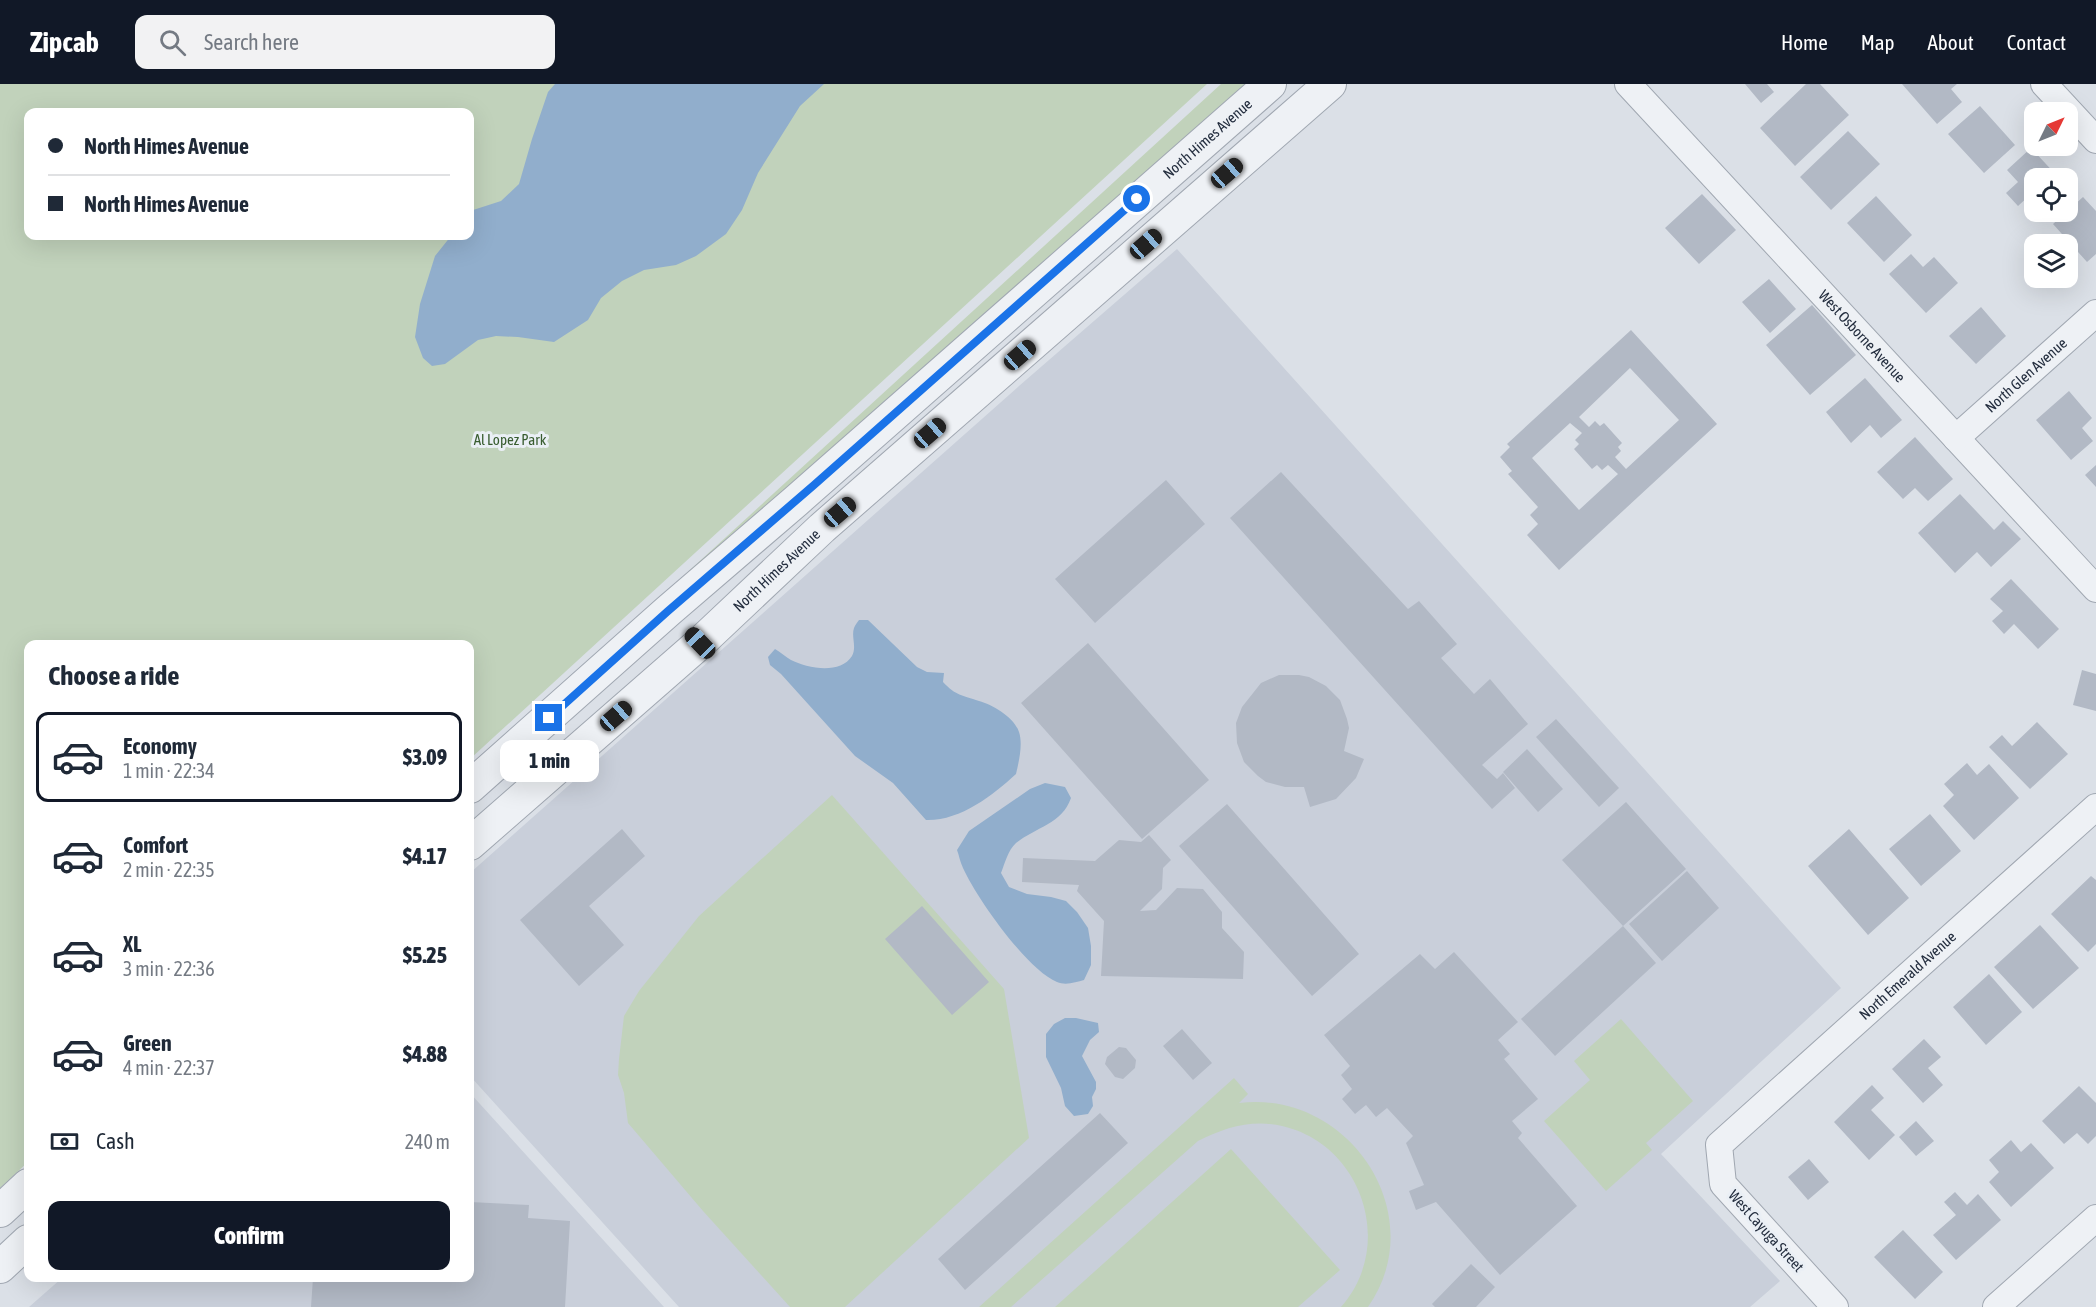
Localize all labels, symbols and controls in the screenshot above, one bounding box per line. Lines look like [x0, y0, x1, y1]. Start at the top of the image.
search box [135, 15, 555, 69]
text: Zipcab [30, 26, 99, 58]
icon: search [156, 26, 189, 59]
text: Search here [204, 29, 299, 55]
text: Home [1781, 30, 1828, 54]
text: Map [1861, 30, 1895, 54]
text: About [1928, 30, 1974, 54]
text: Contact [2007, 30, 2066, 54]
street label: North Himes Avenue [1159, 95, 1255, 182]
north arrow [2024, 102, 2078, 156]
map controls [2024, 102, 2078, 288]
text: North Himes Avenue [84, 133, 249, 159]
car [1208, 154, 1246, 192]
button: locate [2024, 168, 2078, 222]
route start [1123, 185, 1150, 212]
text: North Himes Avenue [84, 191, 249, 217]
car [1127, 225, 1165, 263]
button: layers [2024, 234, 2078, 288]
street label: West Osborne Avenue [1815, 286, 1909, 386]
street label: North Glen Avenue [1982, 334, 2070, 416]
car [1001, 336, 1039, 374]
car [911, 414, 949, 452]
park label: Al Lopez Park [474, 431, 547, 448]
car [821, 493, 859, 531]
street label: North Himes Avenue [730, 525, 823, 615]
car [681, 624, 719, 662]
text: Choose a ride [48, 660, 180, 691]
car [597, 697, 635, 735]
route end [535, 704, 562, 731]
icon: car [51, 730, 105, 784]
text: Economy [123, 733, 197, 759]
callout: 1 min [500, 739, 598, 781]
text: $3.09 [403, 744, 447, 770]
text: 1 min [529, 749, 570, 772]
text: 1 min · 22:34 [123, 759, 215, 782]
icon: car [51, 829, 105, 883]
text: Comfort [123, 832, 188, 858]
text: $4.17 [403, 843, 447, 869]
text: 2 min · 22:35 [123, 858, 215, 881]
icon: car [51, 928, 105, 982]
street label: North Emerald Avenue [1856, 928, 1959, 1023]
text: XL [123, 931, 141, 957]
text: $5.25 [403, 942, 447, 968]
text: 3 min · 22:36 [123, 957, 215, 980]
icon: car [51, 1027, 105, 1081]
text: Green [123, 1030, 172, 1056]
text: $4.88 [403, 1041, 447, 1067]
text: 4 min · 22:37 [123, 1056, 215, 1079]
icon: cash [48, 1125, 81, 1158]
text: Cash [96, 1128, 135, 1154]
text: 240 m [405, 1130, 450, 1153]
street label: West Cayuga Street [1725, 1186, 1808, 1275]
button: Confirm [48, 1201, 450, 1270]

